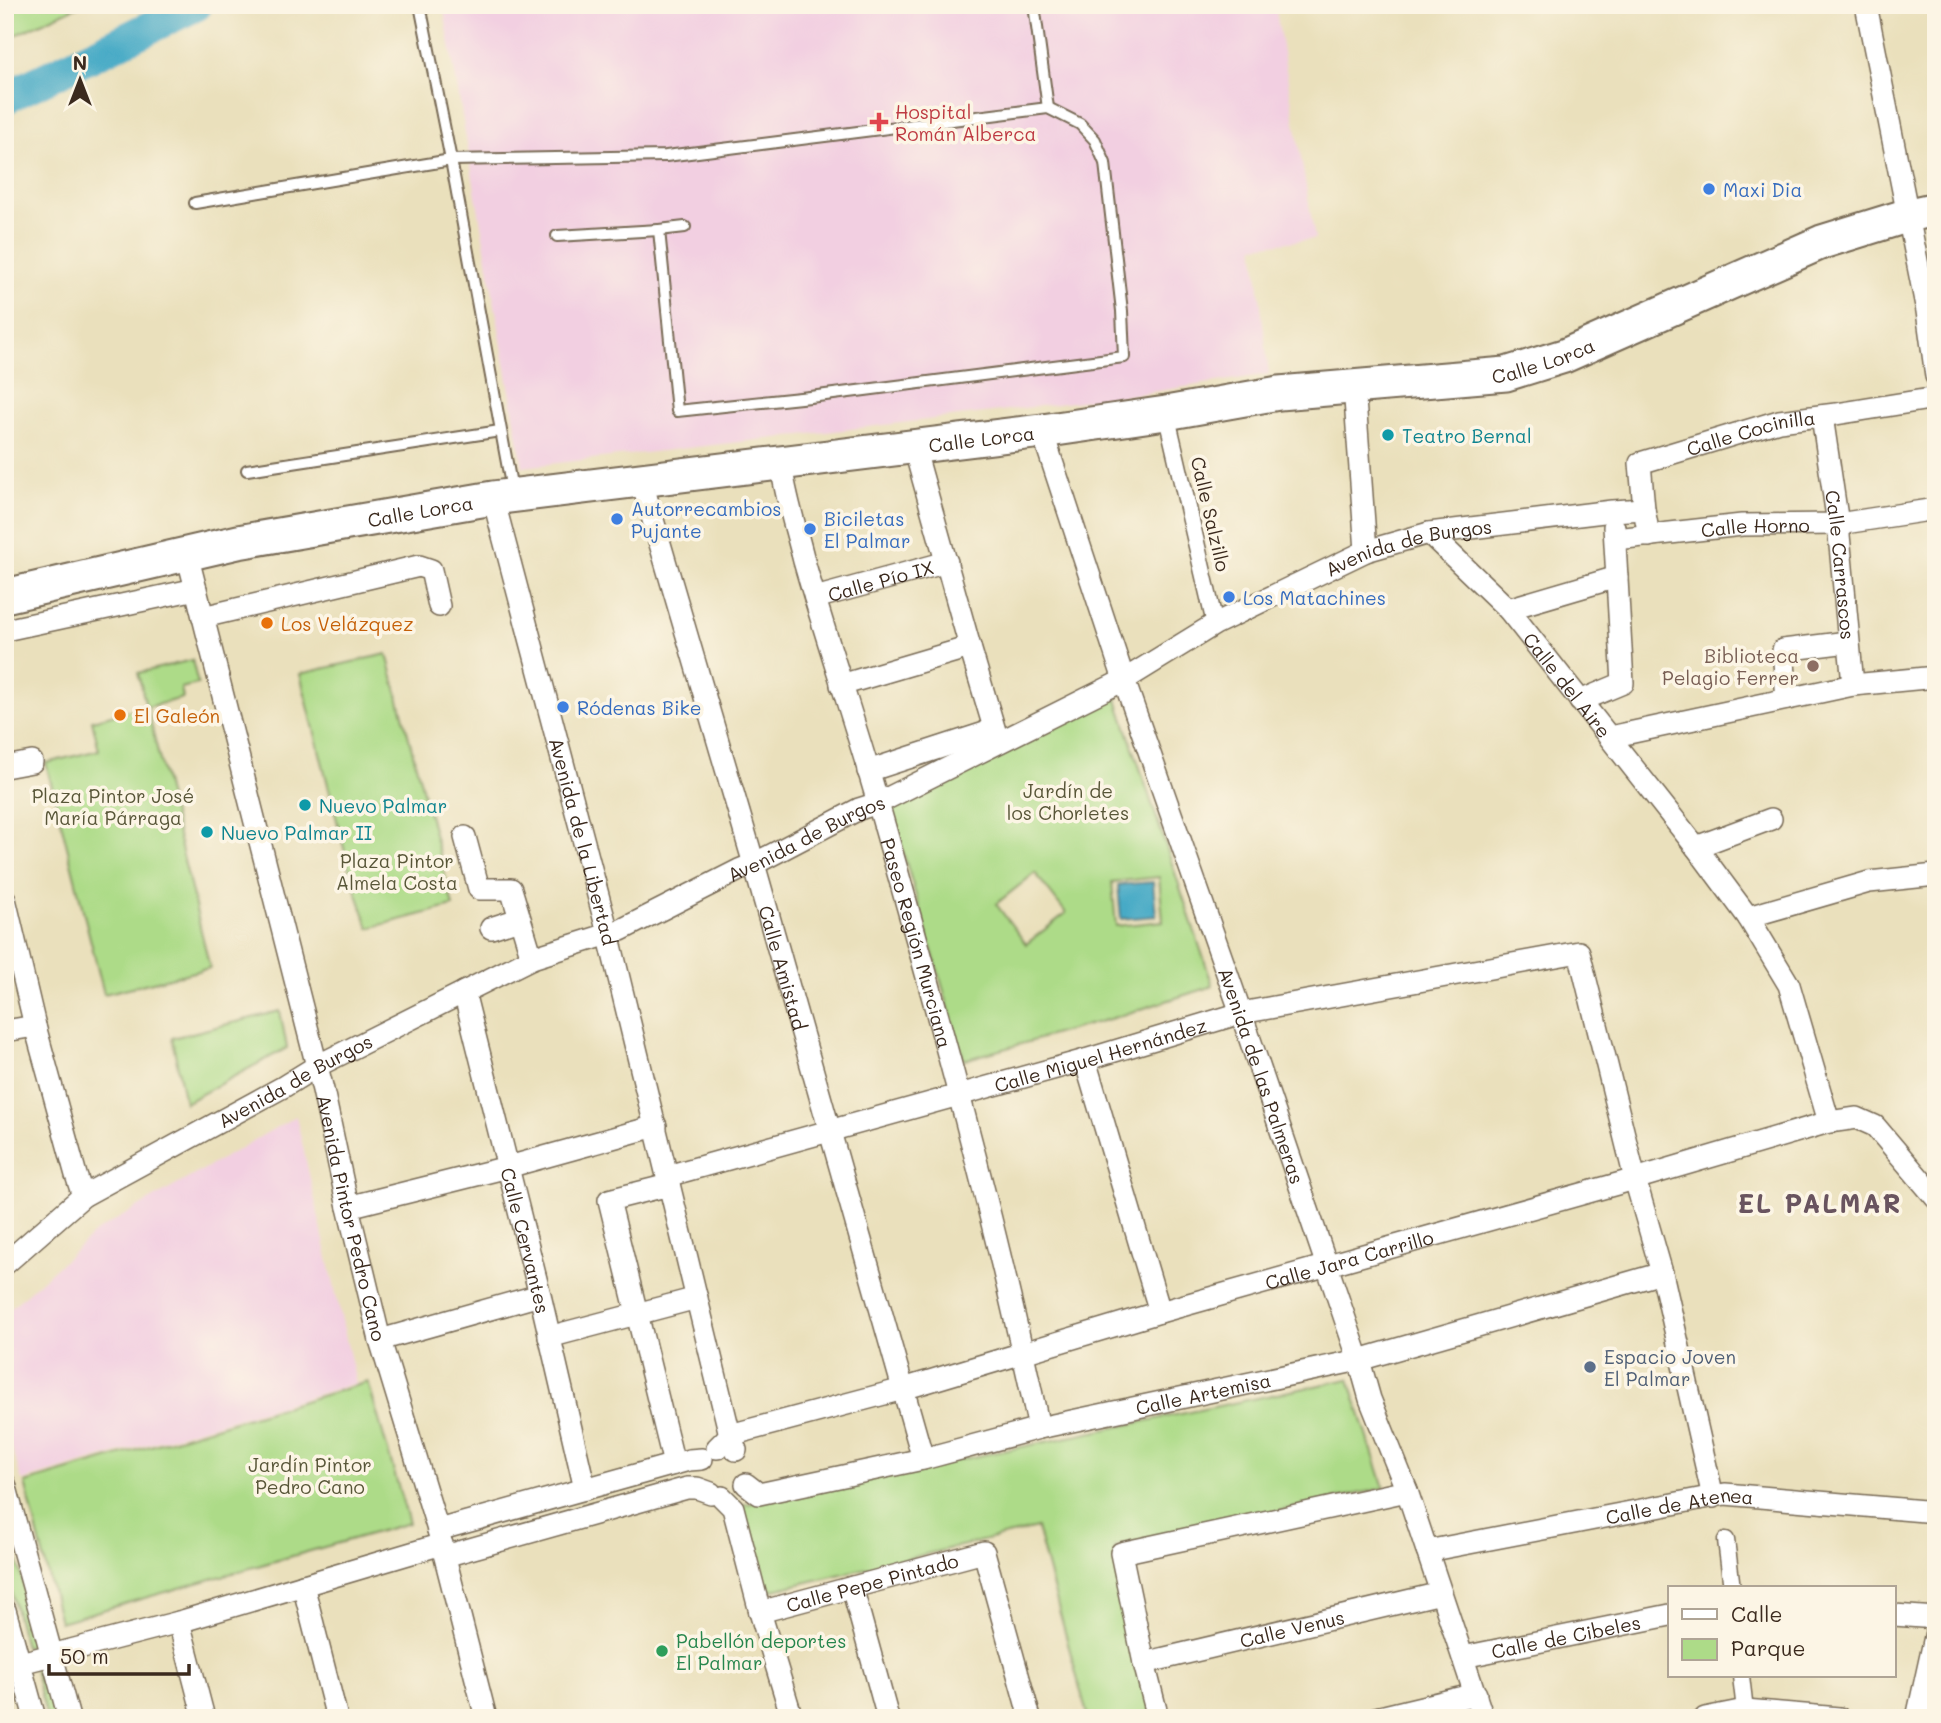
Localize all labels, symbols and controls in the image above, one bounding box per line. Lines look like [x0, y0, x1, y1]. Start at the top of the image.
north arrow [46, 46, 116, 116]
text: N [73, 50, 87, 75]
place label: Hospital Román Alberca [895, 99, 1036, 146]
marker: Hospital Román Alberca [869, 112, 889, 132]
place label: Maxi Dia [1723, 177, 1802, 202]
marker: Maxi Dia [1701, 181, 1717, 197]
street label: Calle Lorca [1491, 332, 1598, 388]
street label: Calle Cocinilla [1683, 404, 1817, 461]
street label: Calle Lorca [927, 420, 1036, 457]
place label: Teatro Bernal [1402, 423, 1532, 448]
marker: Teatro Bernal [1380, 427, 1396, 443]
street label: Calle Salzillo [1186, 454, 1236, 574]
street label: Calle Carrascos [1821, 488, 1861, 641]
street label: Calle Lorca [365, 489, 475, 532]
place label: Autorrecambios Pujante [631, 496, 782, 543]
place label: Biciletas El Palmar [824, 506, 910, 553]
marker: Autorrecambios Pujante [609, 511, 625, 527]
street label: Calle Horno [1700, 512, 1810, 542]
street label: Avenida de Burgos [1321, 513, 1493, 581]
marker: Biciletas El Palmar [802, 521, 818, 537]
street label: Calle Pío IX [825, 554, 936, 606]
place label: Los Matachines [1243, 585, 1386, 610]
marker: Los Matachines [1221, 589, 1237, 605]
place label: Los Velázquez [281, 611, 414, 636]
marker: Los Velázquez [259, 615, 275, 631]
street label: Calle del Aire [1518, 627, 1617, 743]
place label: Biblioteca Pelagio Ferrer [1662, 643, 1799, 690]
marker: Biblioteca Pelagio Ferrer [1805, 658, 1821, 674]
place label: Ródenas Bike [577, 695, 701, 720]
marker: Ródenas Bike [555, 699, 571, 715]
place label: El Galeón [134, 703, 220, 728]
marker: El Galeón [112, 707, 128, 723]
street label: Avenida de la Libertad [544, 735, 623, 947]
park label: Jardín de los Chorletes [1007, 778, 1129, 825]
park label: Plaza Pintor José María Párraga [32, 783, 194, 830]
street label: Avenida de Burgos [723, 789, 889, 886]
place label: Nuevo Palmar [319, 793, 447, 818]
marker: Nuevo Palmar [297, 797, 313, 813]
place label: Nuevo Palmar II [221, 820, 372, 845]
marker: Nuevo Palmar II [199, 824, 215, 840]
street label: Paseo Región Murciana [876, 835, 958, 1051]
park label: Plaza Pintor Almela Costa [336, 848, 458, 895]
street label: Calle Amistad [754, 902, 813, 1033]
street label: Avenida de las Palmeras [1213, 964, 1311, 1187]
street label: Calle Miguel Hernández [991, 1012, 1209, 1097]
street label: Avenida de Burgos [213, 1028, 376, 1133]
street label: Avenida Pintor Pedro Cano [312, 1092, 392, 1344]
street label: Calle Cervantes [496, 1165, 556, 1316]
district label: EL PALMAR [1737, 1186, 1903, 1220]
street label: Calle Jara Carrillo [1262, 1224, 1436, 1295]
place label: Espacio Joven El Palmar [1604, 1344, 1736, 1391]
marker: Espacio Joven El Palmar [1582, 1359, 1598, 1375]
street label: Calle Artemisa [1133, 1367, 1273, 1420]
park label: Jardín Pintor Pedro Cano [248, 1452, 372, 1499]
street label: Calle de Atenea [1603, 1481, 1755, 1529]
street label: Calle Pepe Pintado [783, 1547, 961, 1617]
legend [1668, 1586, 1896, 1678]
text: Calle [1731, 1600, 1783, 1627]
street label: Calle Venus [1237, 1604, 1347, 1653]
street label: Calle de Cibeles [1489, 1609, 1643, 1663]
place label: Pabellón deportes El Palmar [676, 1628, 846, 1675]
scale bar [49, 1632, 189, 1676]
text: Parque [1731, 1634, 1805, 1661]
text: 50 m [60, 1642, 109, 1669]
marker: Pabellón deportes El Palmar [654, 1643, 670, 1659]

